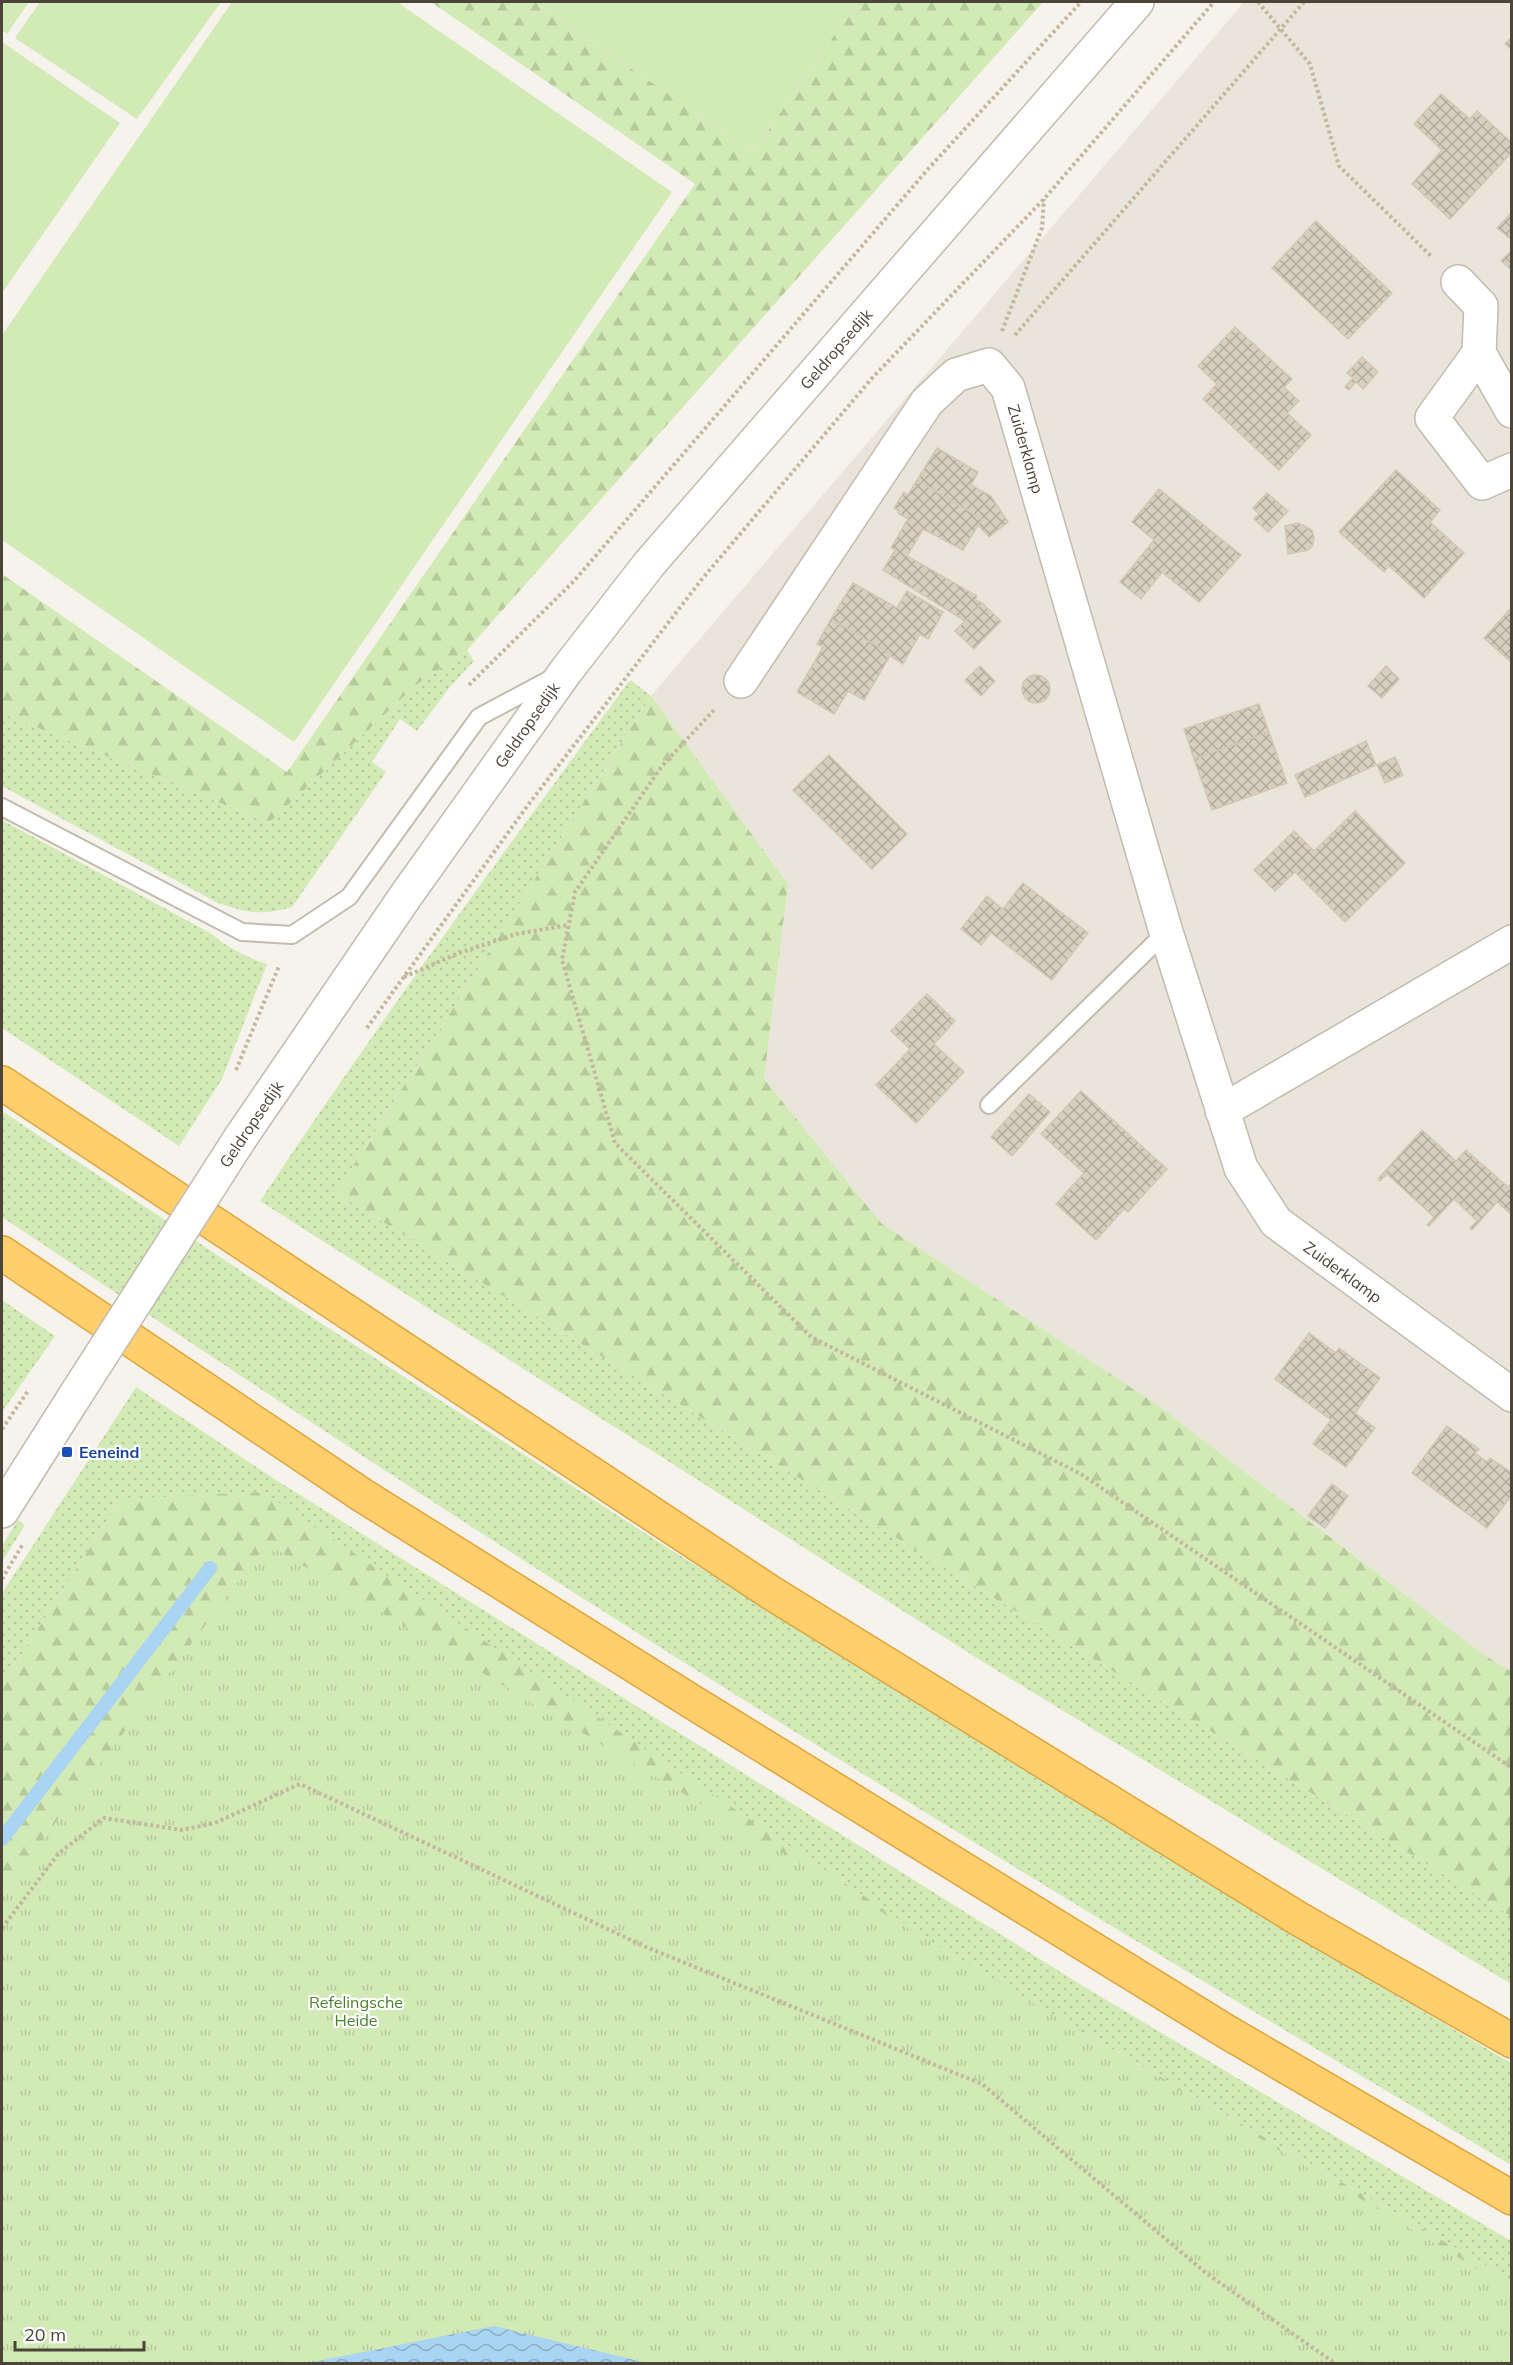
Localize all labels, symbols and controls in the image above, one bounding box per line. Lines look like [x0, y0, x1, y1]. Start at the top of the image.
street label: Geldropsedijk [796, 304, 877, 393]
street label: Zuiderklamp [1004, 402, 1048, 496]
street label: Geldropsedijk [490, 678, 564, 772]
street label: Geldropsedijk [215, 1076, 288, 1171]
street label: Zuiderklamp [1300, 1237, 1386, 1307]
place label: Eeneind [79, 1442, 139, 1462]
marker: Eeneind [60, 1445, 74, 1459]
park label: Refelingsche Heide [309, 1992, 403, 2030]
scale bar [15, 2314, 144, 2352]
text: 20 m [24, 2323, 66, 2346]

